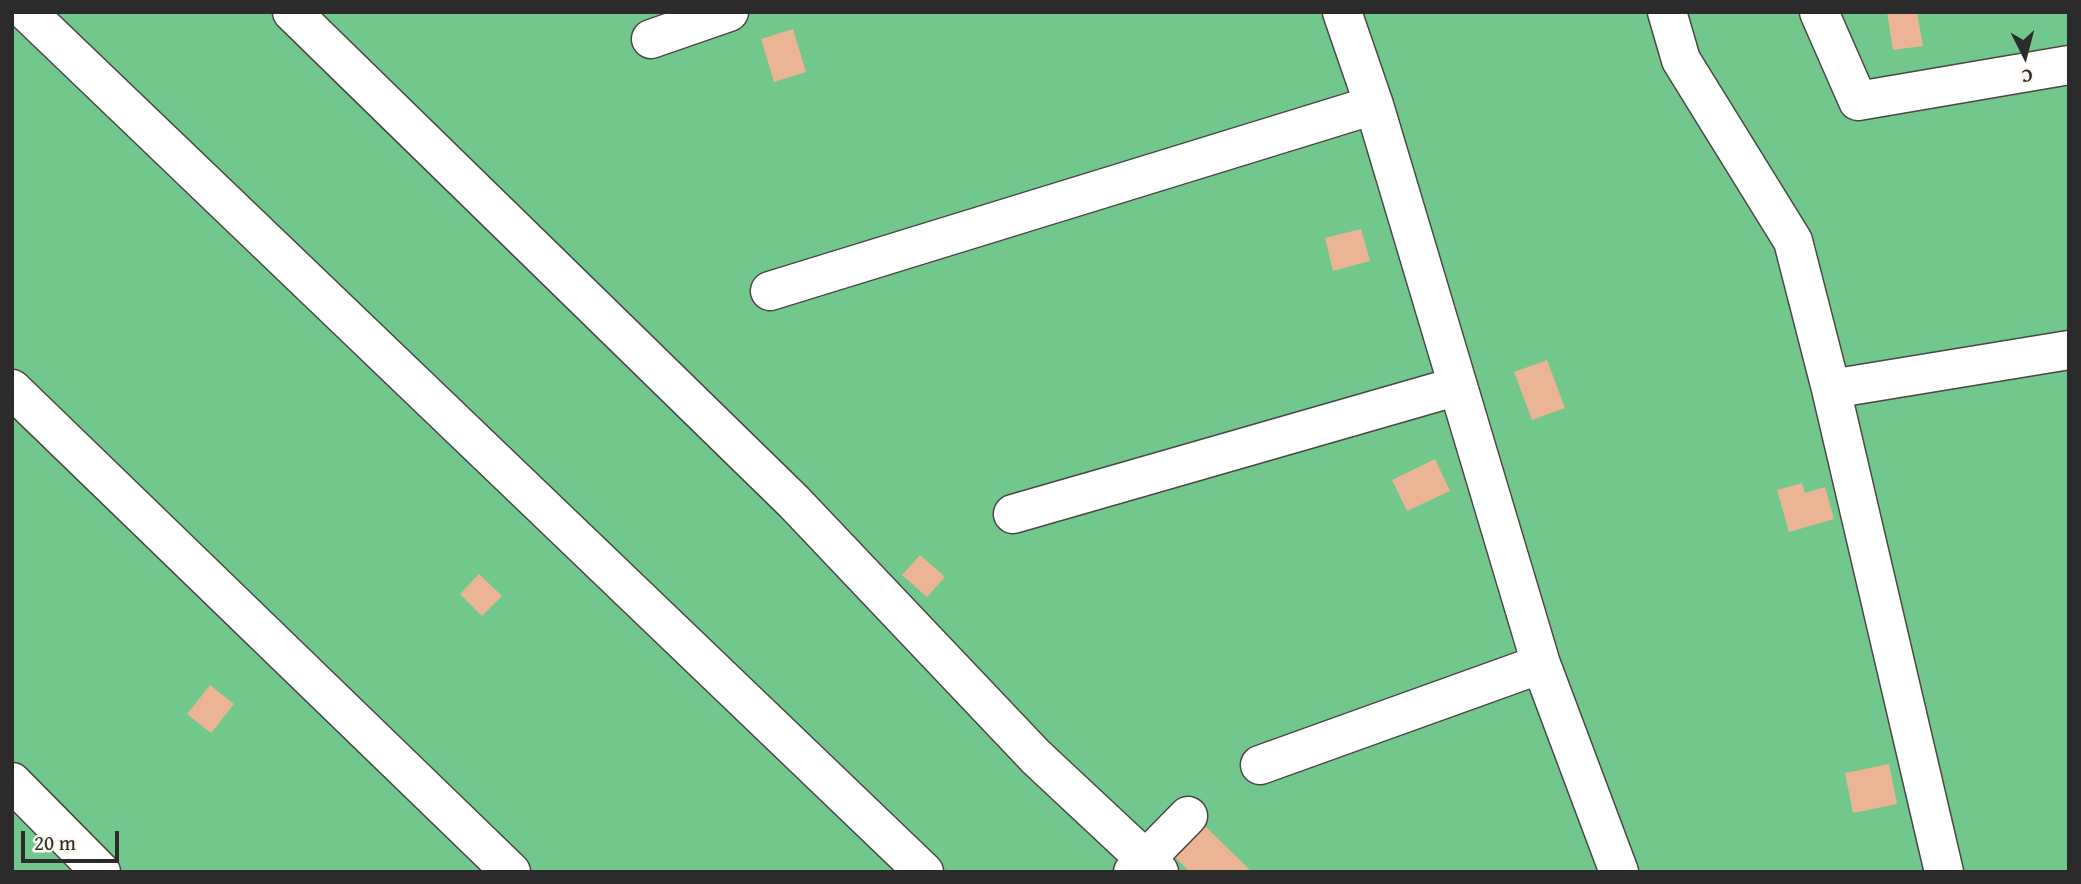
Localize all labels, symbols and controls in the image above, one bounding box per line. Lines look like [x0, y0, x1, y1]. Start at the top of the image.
north arrow [1990, 21, 2060, 91]
text: С [2020, 62, 2034, 91]
scale bar [24, 818, 122, 862]
text: 20 m [34, 827, 76, 858]

